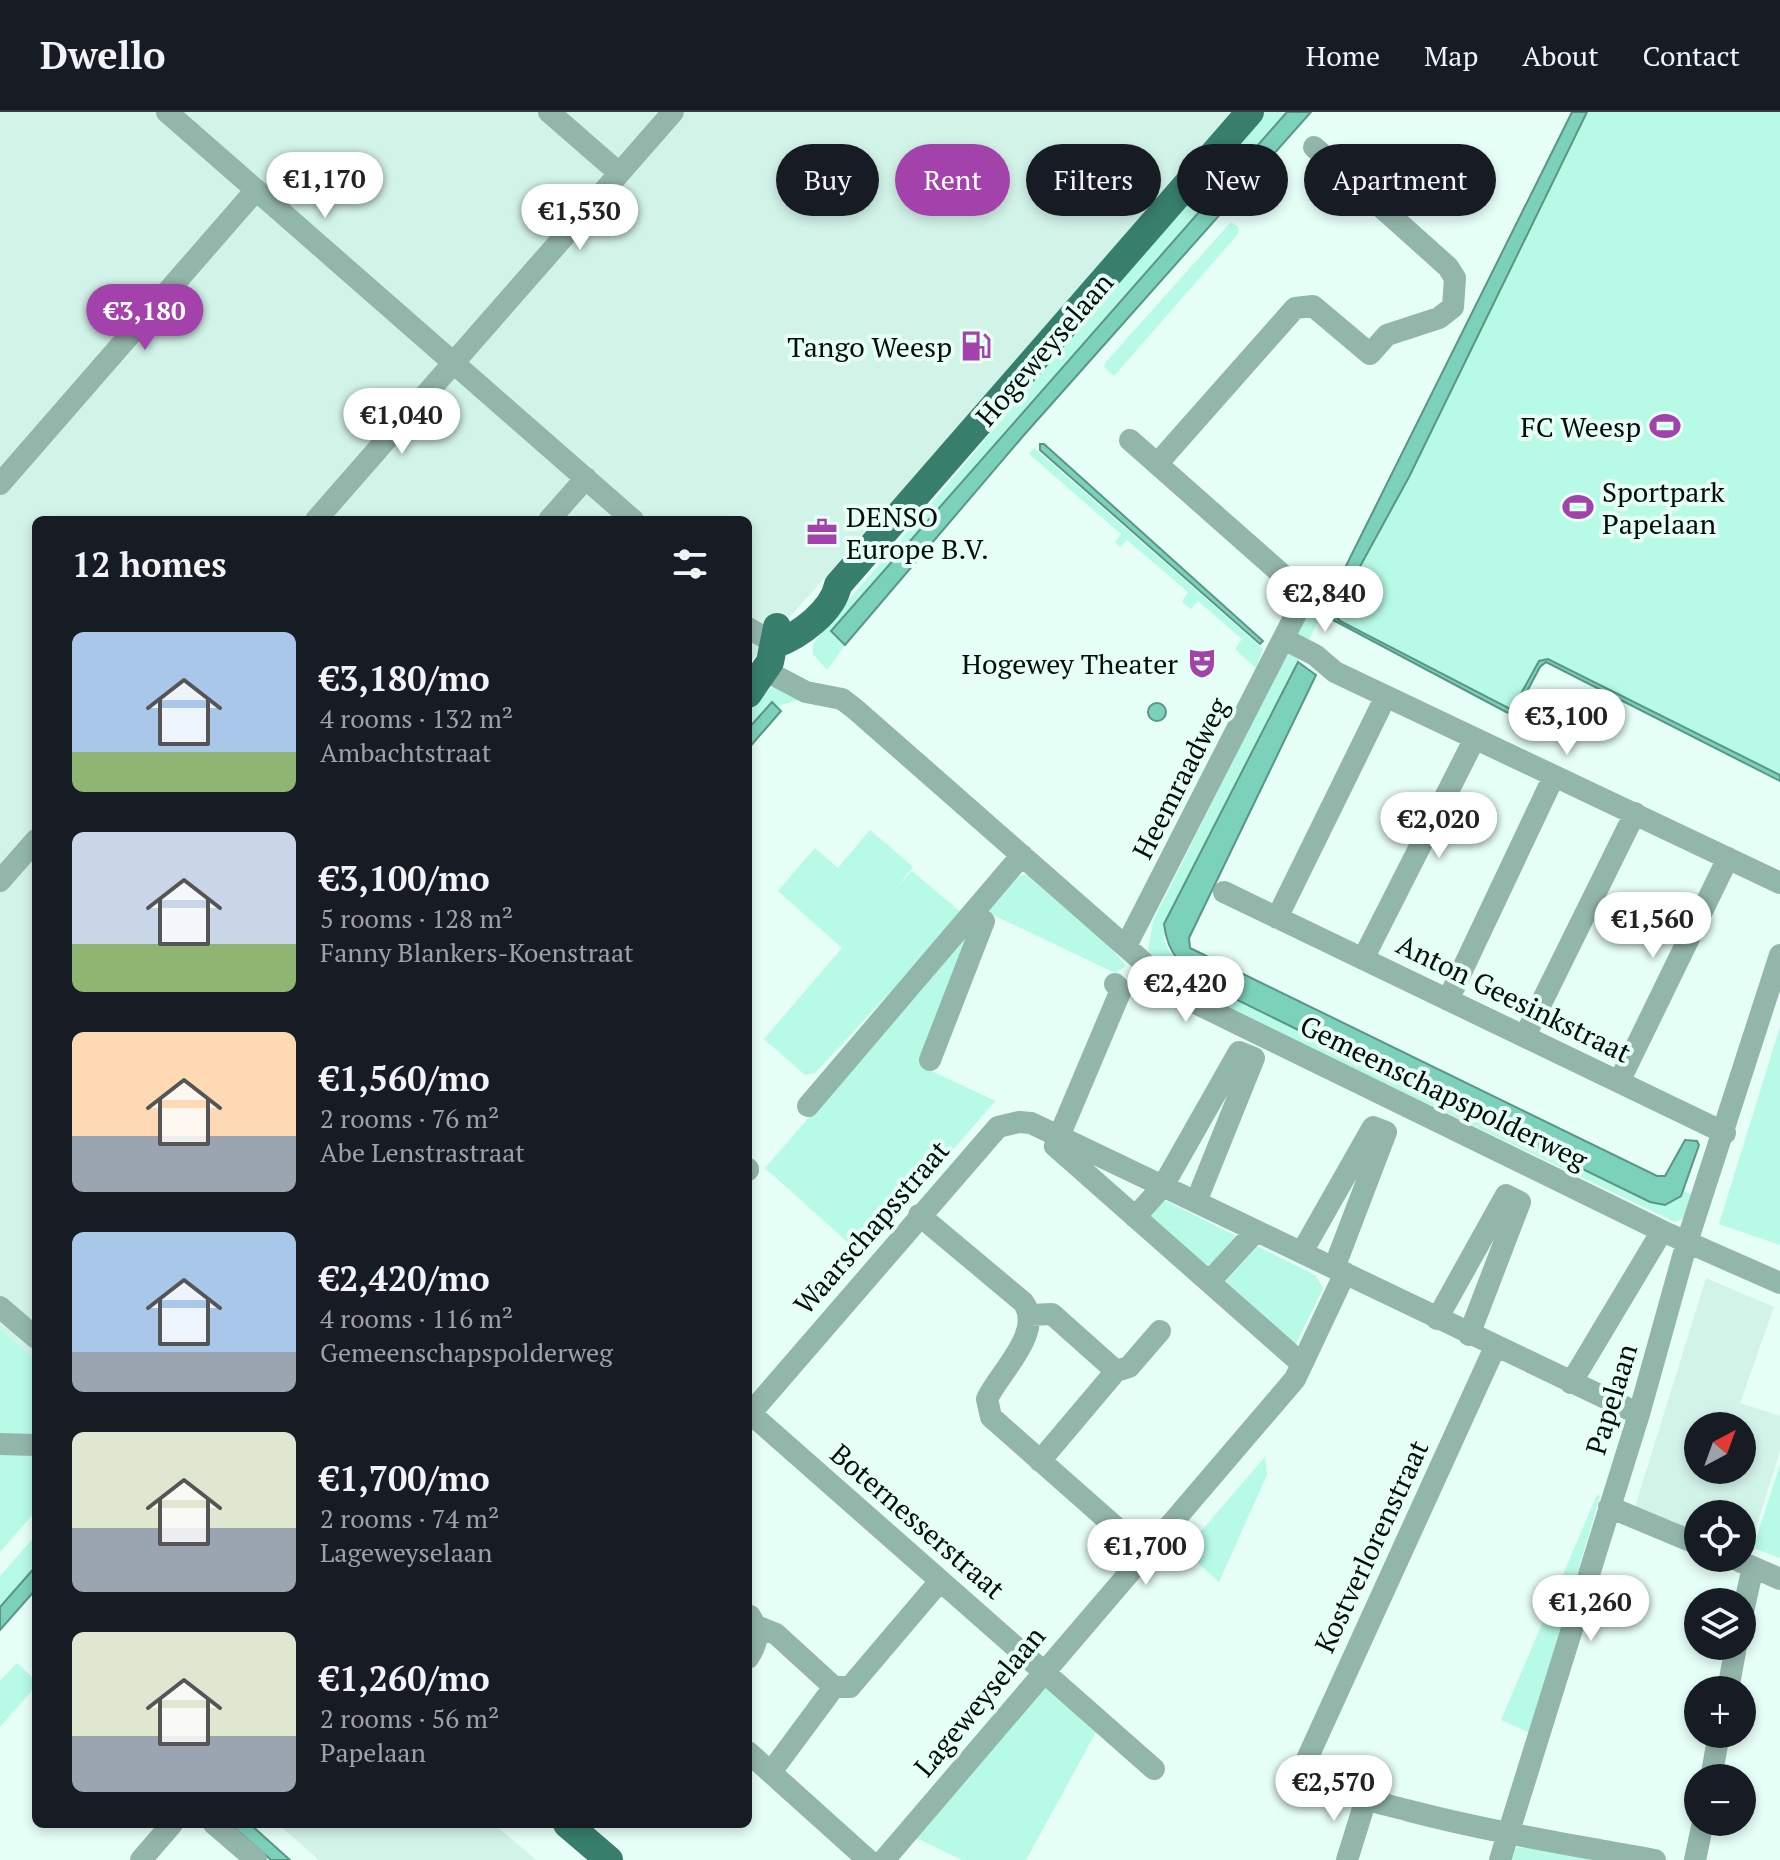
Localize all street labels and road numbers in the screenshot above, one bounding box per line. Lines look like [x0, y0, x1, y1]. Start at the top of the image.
street label: Hogeweyselaan [967, 264, 1121, 434]
street label: Heemraadweg [1124, 690, 1237, 865]
street label: Anton Geesinkstraat [1391, 925, 1638, 1071]
street label: Gemeenschapspolderweg [1294, 1006, 1595, 1178]
street label: Waarschapsstraat [785, 1132, 957, 1322]
street label: Papelaan [1577, 1339, 1645, 1459]
street label: Kostverlorenstraat [1306, 1433, 1437, 1658]
street label: Boternesserstraat [823, 1435, 1013, 1607]
street label: Lageweyselaan [905, 1618, 1053, 1784]

